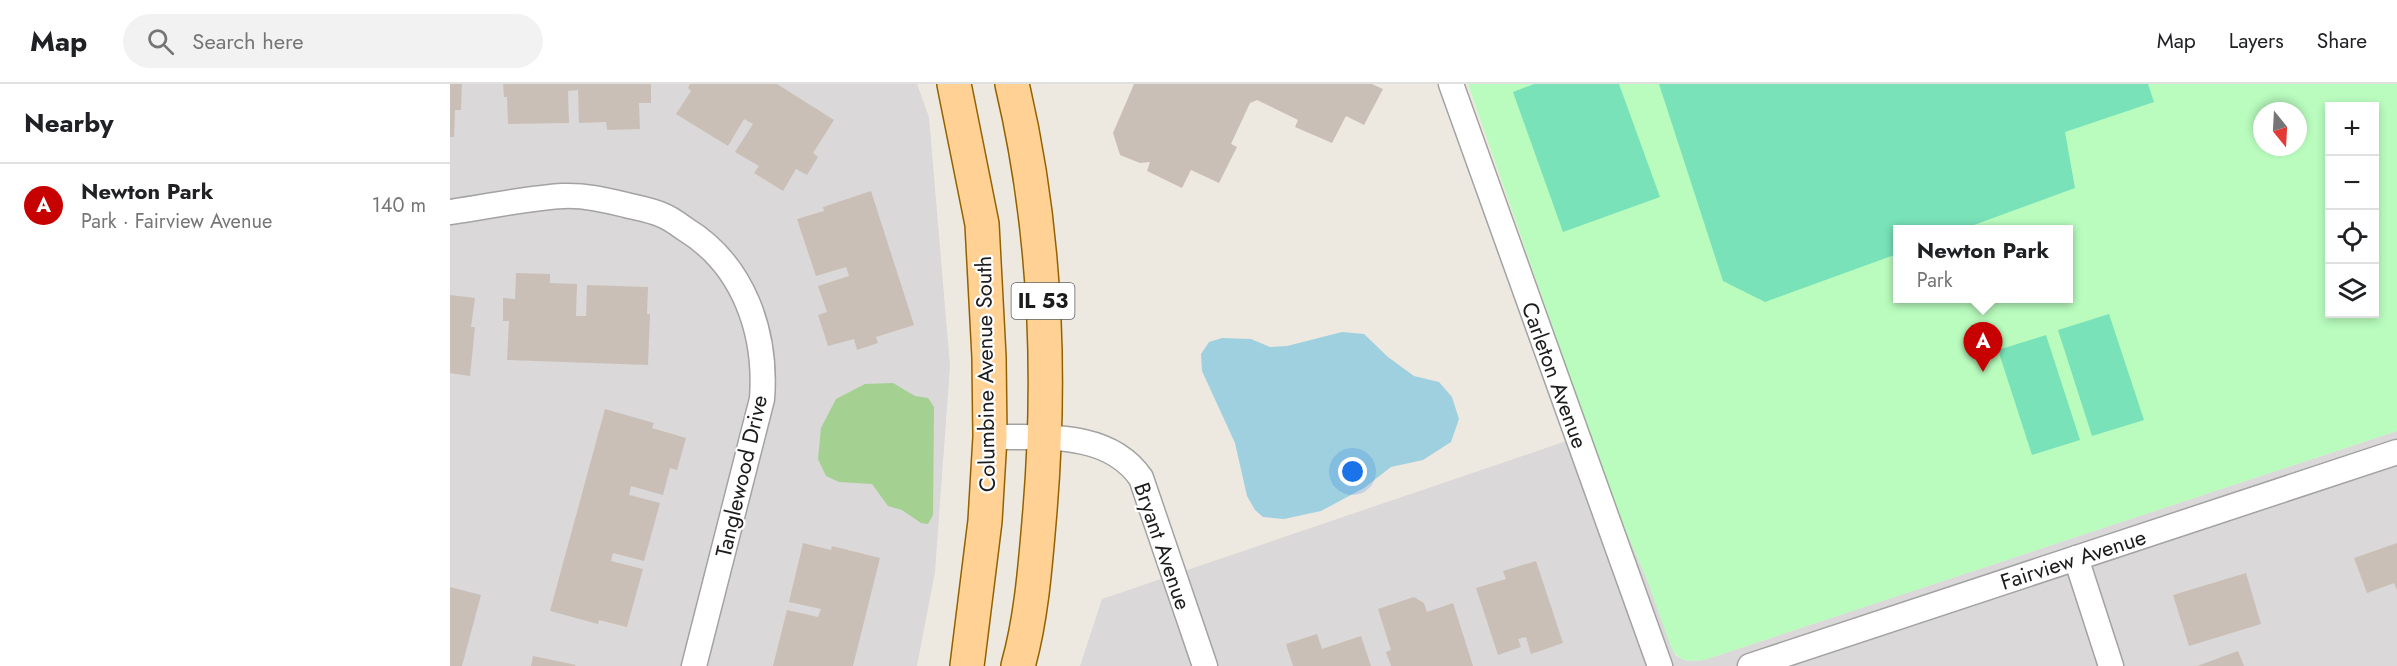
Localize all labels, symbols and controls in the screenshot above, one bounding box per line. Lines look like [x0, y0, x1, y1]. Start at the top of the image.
search box [123, 14, 543, 68]
text: Map [30, 21, 87, 62]
icon: search [144, 25, 177, 58]
text: Search here [192, 25, 304, 57]
text: Map [2157, 26, 2196, 56]
text: Layers [2229, 26, 2284, 56]
text: Share [2317, 26, 2367, 56]
north arrow [2253, 102, 2307, 156]
map controls [2325, 102, 2379, 318]
button: + [2325, 102, 2379, 156]
text: Nearby [24, 104, 113, 142]
button: − [2325, 156, 2379, 210]
text: Newton Park [81, 175, 213, 207]
text: A [36, 191, 51, 220]
text: 140 m [372, 191, 426, 220]
text: Park · Fairview Avenue [81, 207, 272, 236]
button: locate [2325, 210, 2379, 264]
popup [1893, 225, 2073, 303]
text: Newton Park [1917, 234, 2049, 266]
street label: Columbine Avenue South [967, 256, 1003, 492]
button: layers [2325, 264, 2379, 318]
text: Park [1917, 266, 1952, 295]
road number: IL 53 [1012, 283, 1074, 319]
street label: Carleton Avenue [1514, 297, 1596, 453]
pin: A [1964, 322, 2002, 372]
street label: Tanglewood Drive [707, 392, 775, 560]
your location [1338, 457, 1367, 486]
street label: Bryant Avenue [1126, 478, 1200, 614]
street label: Fairview Avenue [1996, 520, 2150, 598]

